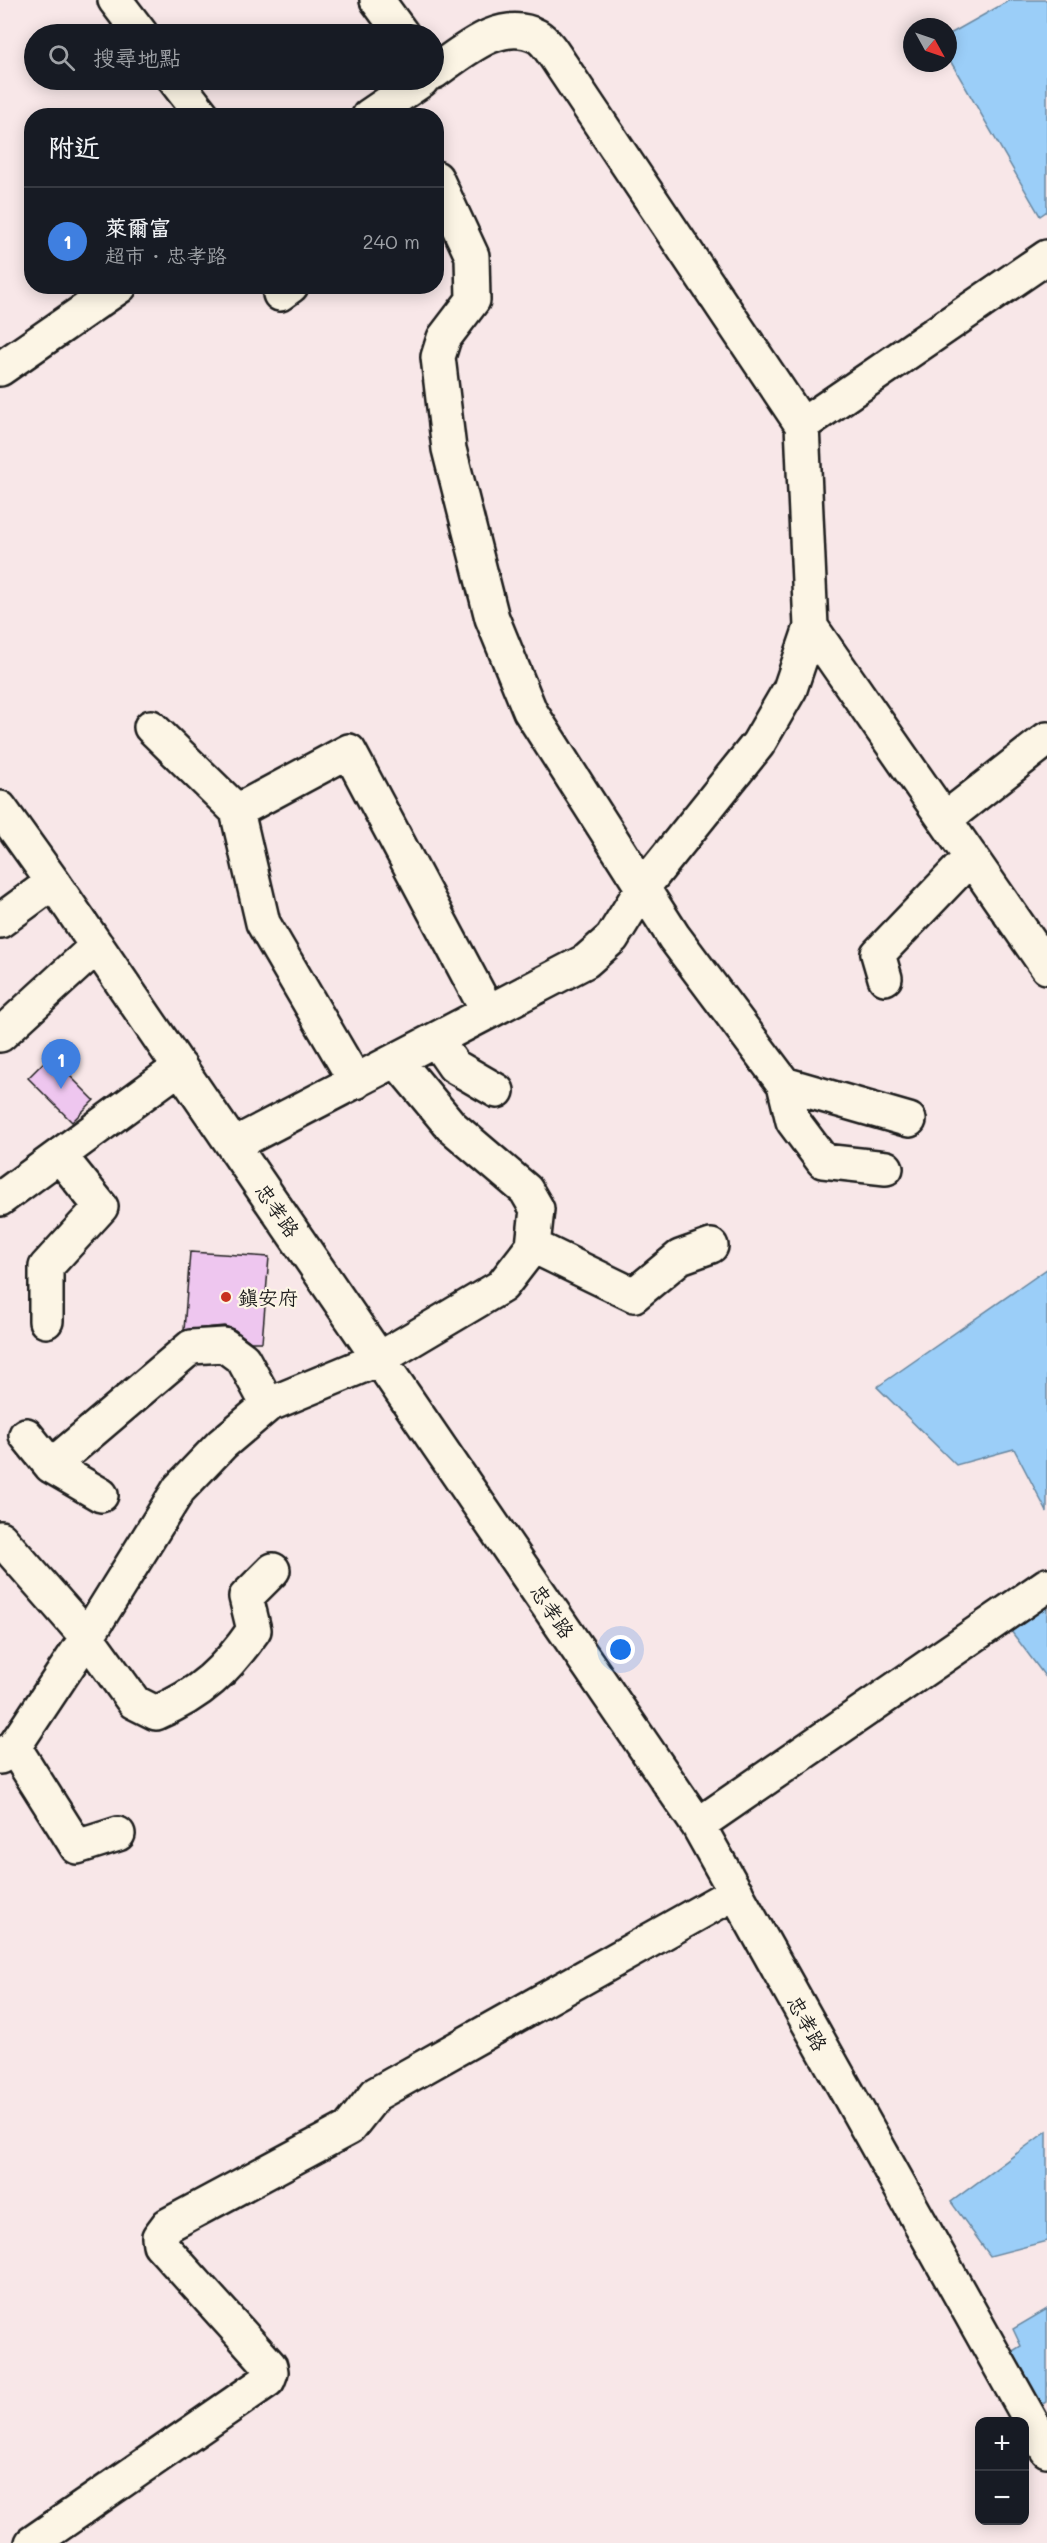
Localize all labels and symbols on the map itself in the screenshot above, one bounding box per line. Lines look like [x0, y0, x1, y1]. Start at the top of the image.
north arrow [903, 18, 957, 72]
pin: 1 [42, 1040, 80, 1089]
street label: 忠孝路 [250, 1178, 306, 1243]
place label: 鎮安府 [238, 1284, 298, 1310]
marker: 鎮安府 [219, 1290, 233, 1304]
street label: 忠孝路 [525, 1579, 581, 1644]
your location [606, 1635, 635, 1664]
street label: 忠孝路 [782, 1990, 834, 2056]

